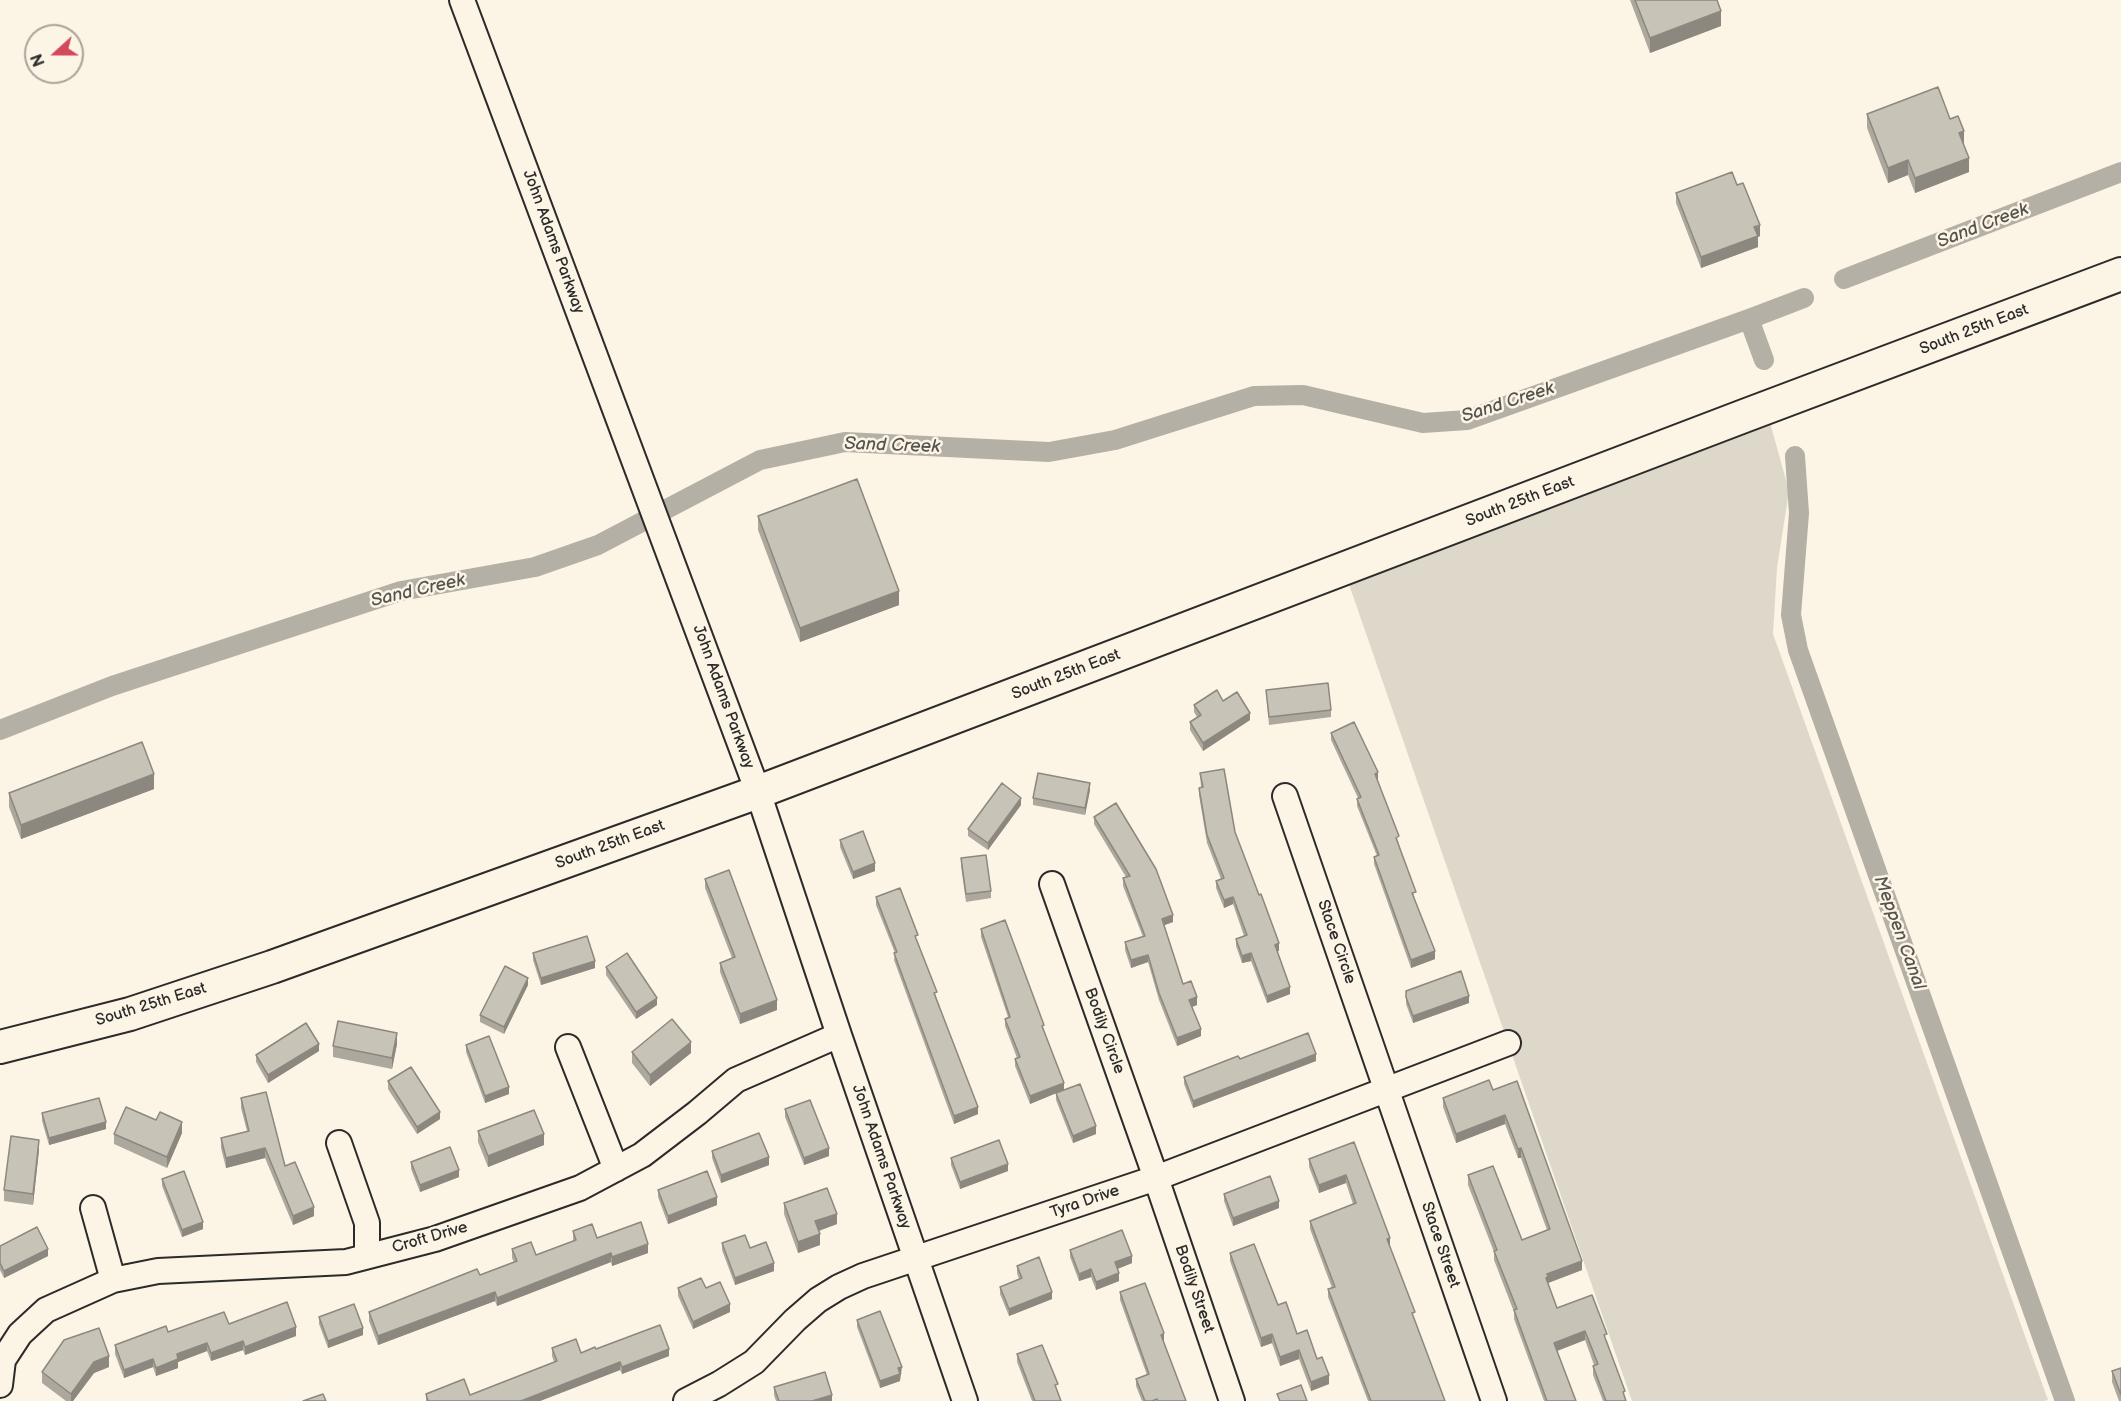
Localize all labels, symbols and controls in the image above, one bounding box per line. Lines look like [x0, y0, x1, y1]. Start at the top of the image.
north arrow [24, 24, 84, 84]
text: N [28, 51, 50, 69]
street label: John Adams Parkway [518, 168, 588, 316]
water label: Sand Creek [1934, 199, 2032, 253]
street label: South 25th East [1917, 300, 2031, 360]
water label: Sand Creek [1459, 378, 1557, 428]
water label: Sand Creek [844, 434, 940, 458]
street label: South 25th East [1463, 472, 1577, 532]
water label: Sand Creek [369, 570, 467, 612]
street label: John Adams Parkway [688, 623, 758, 771]
street label: South 25th East [1009, 645, 1123, 705]
street label: South 25th East [553, 816, 667, 874]
water label: Meppen Canal [1868, 873, 1930, 993]
street label: Stace Circle [1313, 897, 1359, 987]
street label: South 25th East [93, 979, 209, 1031]
street label: Bodily Circle [1080, 985, 1128, 1077]
street label: John Adams Parkway [847, 1082, 915, 1232]
street label: Tyra Drive [1048, 1181, 1122, 1223]
street label: Stace Street [1416, 1200, 1464, 1290]
street label: Croft Drive [390, 1218, 470, 1258]
street label: Bodily Street [1170, 1242, 1218, 1336]

